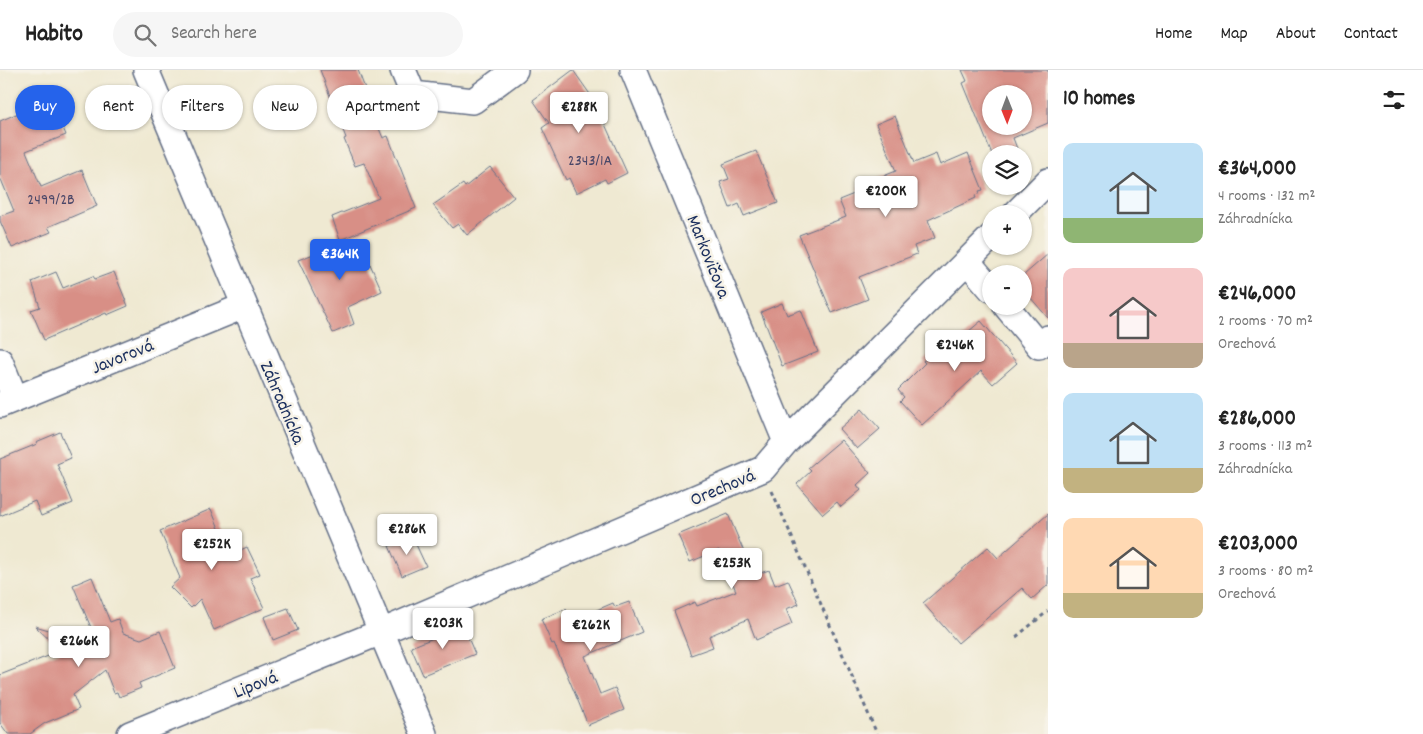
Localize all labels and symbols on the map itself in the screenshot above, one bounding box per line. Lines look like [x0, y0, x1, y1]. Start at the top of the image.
north arrow [982, 85, 1032, 135]
pin: €288K [544, 92, 614, 134]
house number: 2343/1A [568, 150, 613, 173]
pin: €200K [851, 176, 921, 218]
house number: 2499/2B [27, 189, 75, 212]
street label: Markovičova [678, 212, 736, 304]
pin: €364K [305, 238, 375, 281]
pin: €246K [920, 330, 990, 372]
street label: Javorová [88, 333, 159, 383]
street label: Záhradnícka [251, 358, 311, 450]
street label: Orechová [687, 463, 761, 515]
pin: €286K [372, 514, 442, 556]
pin: €252K [177, 528, 247, 571]
pin: €253K [697, 548, 767, 590]
pin: €203K [408, 608, 478, 650]
pin: €262K [556, 610, 626, 652]
pin: €266K [44, 626, 114, 668]
street label: Lipová [230, 665, 283, 707]

